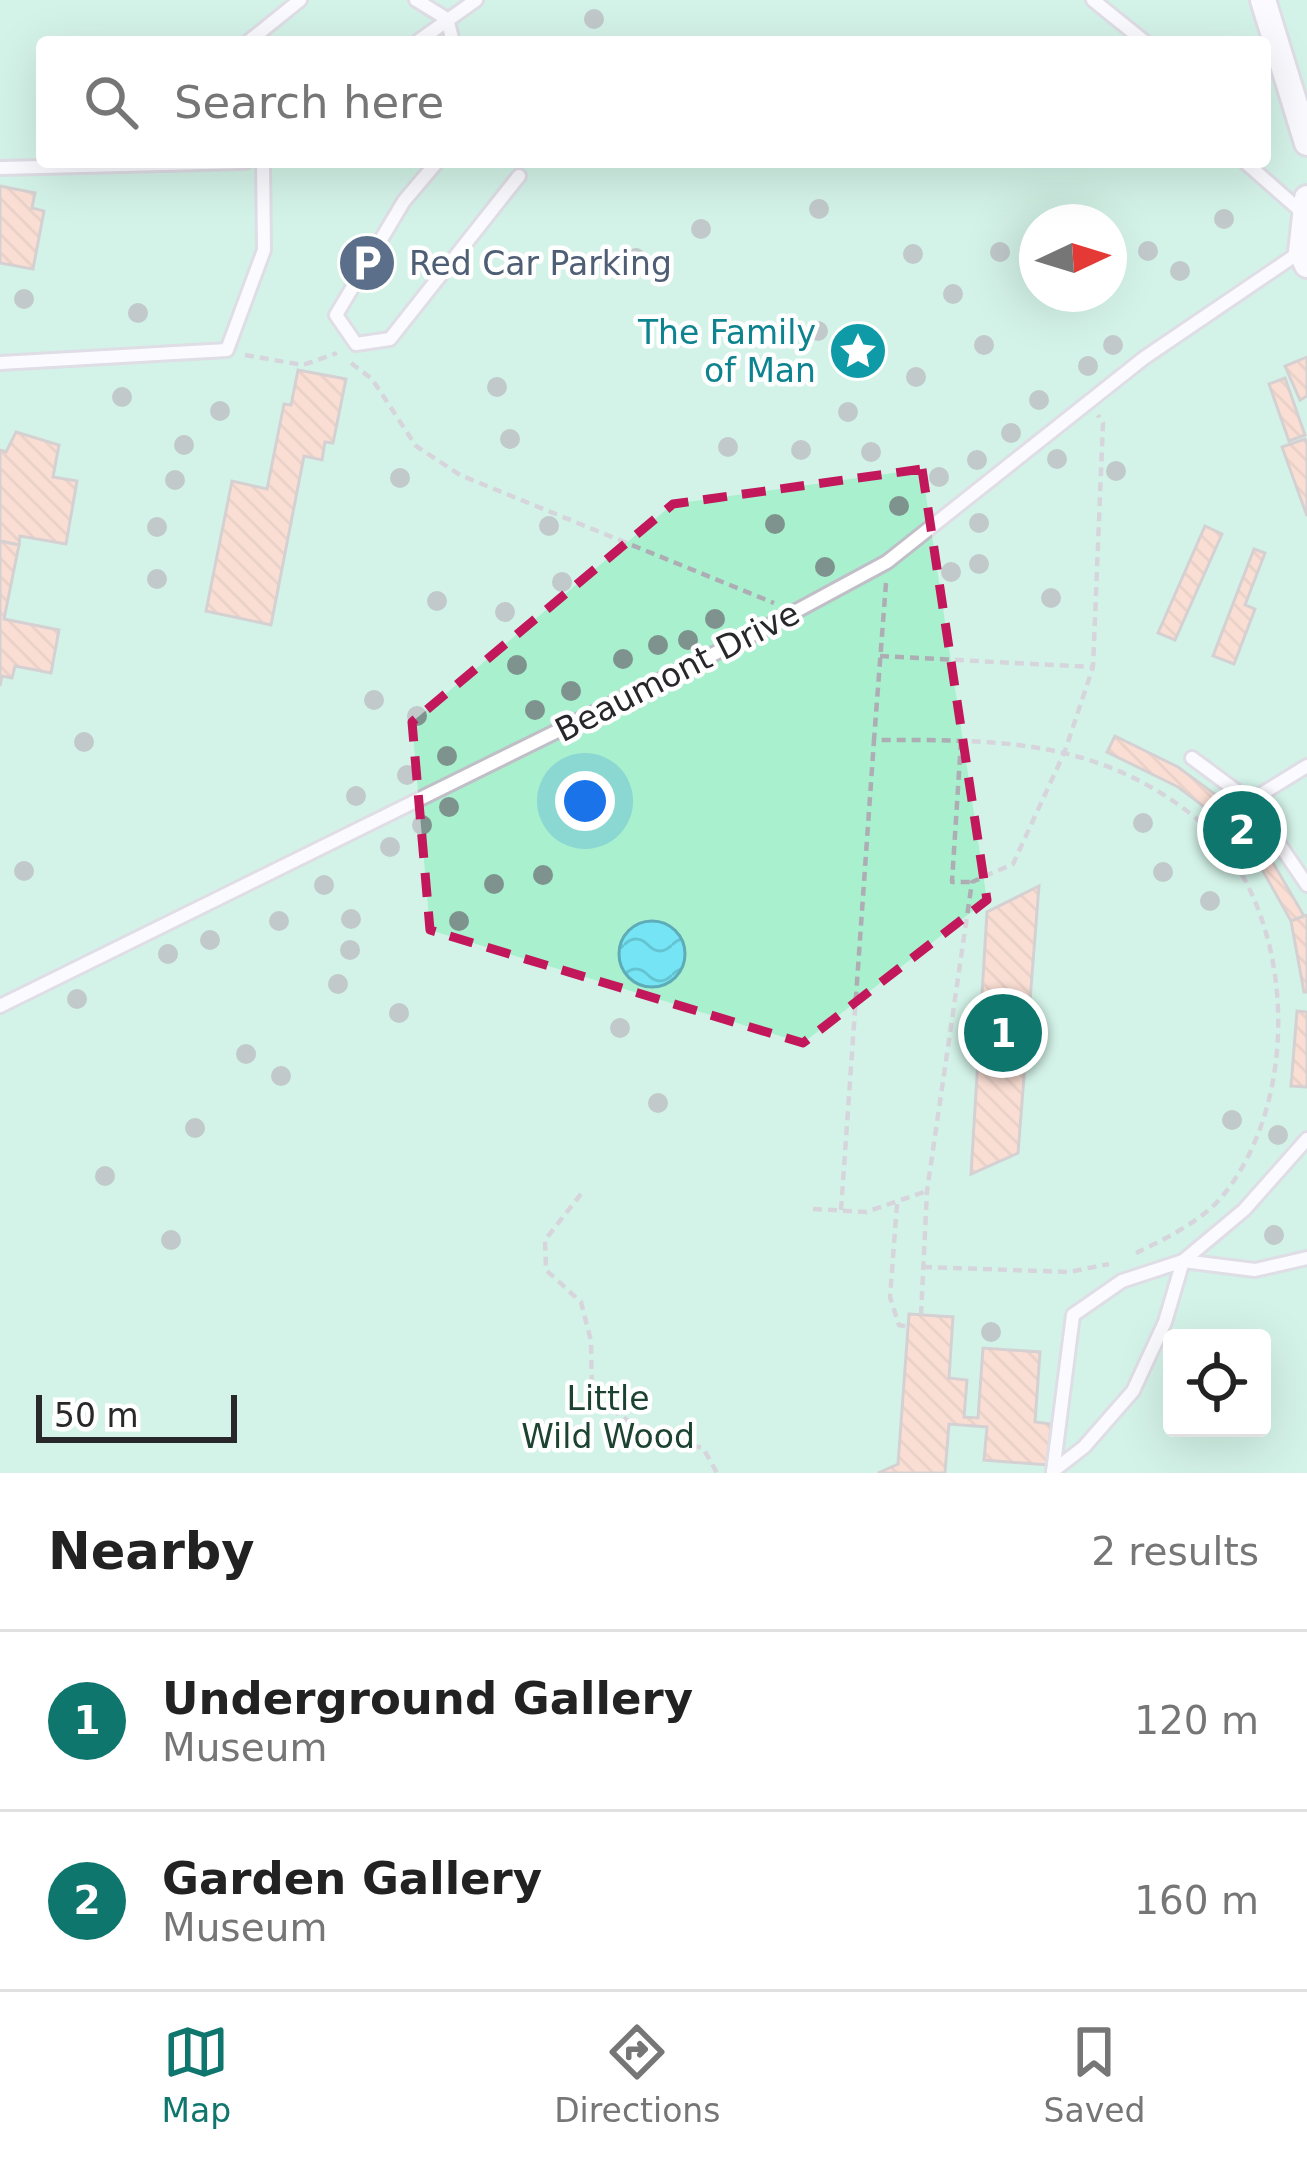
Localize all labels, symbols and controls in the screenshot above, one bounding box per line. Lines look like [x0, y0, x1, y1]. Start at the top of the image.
search box [36, 36, 1271, 168]
icon: search [78, 69, 144, 135]
text: Search here [174, 76, 444, 129]
north arrow [1019, 204, 1127, 312]
parking icon: Red Car Parking [336, 232, 398, 294]
place label: Red Car Parking [409, 244, 672, 283]
place label: The Family of Man [637, 313, 816, 390]
place icon: The Family of Man [827, 320, 889, 382]
street label: Beaumont Drive [549, 593, 806, 750]
your location [555, 771, 615, 831]
pin: 2 [1203, 785, 1281, 875]
pin: 1 [964, 988, 1042, 1078]
map controls [1163, 1329, 1271, 1437]
button: locate [1163, 1329, 1271, 1437]
park label: Little Wild Wood [521, 1379, 695, 1456]
scale bar [36, 1389, 237, 1442]
text: 50 m [54, 1396, 139, 1435]
text: Nearby [48, 1522, 255, 1581]
text: 2 results [1091, 1529, 1259, 1574]
text: Underground Gallery [162, 1672, 693, 1725]
text: 1 [73, 1698, 101, 1743]
text: 120 m [1134, 1698, 1259, 1743]
text: Museum [162, 1725, 327, 1770]
text: Garden Gallery [162, 1852, 542, 1905]
text: 2 [73, 1878, 101, 1923]
text: 160 m [1134, 1878, 1259, 1923]
text: Museum [162, 1905, 327, 1950]
tab: Map [162, 2019, 231, 2130]
tab: Directions [554, 2019, 720, 2130]
tab: Saved [1044, 2019, 1145, 2130]

